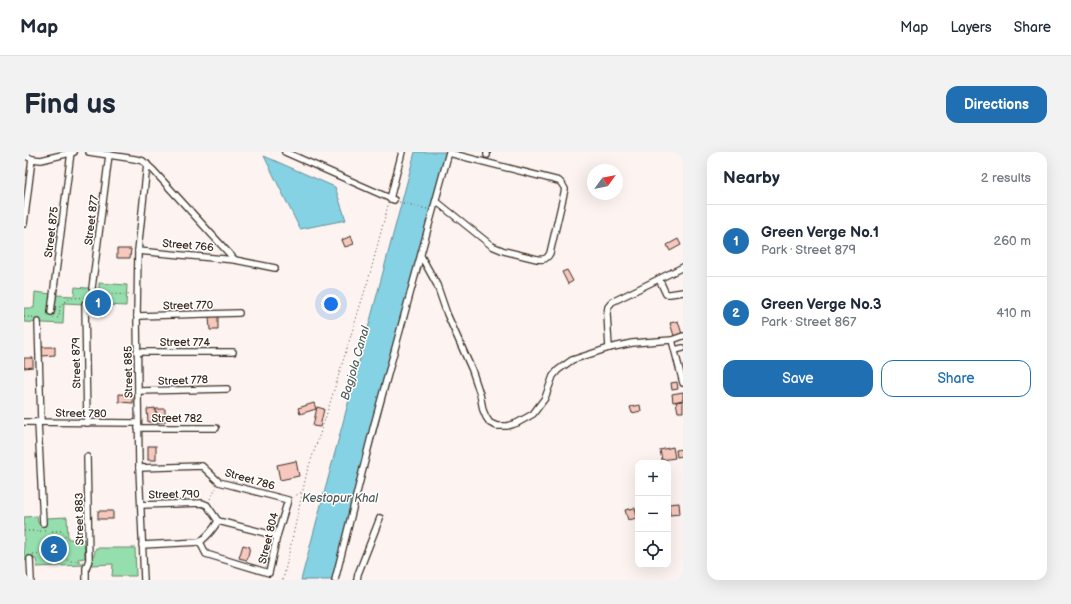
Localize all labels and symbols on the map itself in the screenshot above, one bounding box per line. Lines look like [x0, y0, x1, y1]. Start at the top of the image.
north arrow [587, 164, 623, 200]
street label: Street 877 [82, 194, 101, 246]
street label: Street 875 [42, 206, 61, 258]
street label: Street 766 [162, 237, 215, 254]
pin: 1 [85, 288, 111, 318]
your location [321, 294, 341, 314]
street label: Street 770 [163, 299, 214, 312]
water label: Bagjola Canal [338, 323, 374, 402]
street label: Street 774 [160, 336, 210, 349]
street label: Street 879 [70, 337, 83, 389]
street label: Street 885 [122, 346, 135, 398]
street label: Street 778 [158, 373, 208, 388]
street label: Street 780 [55, 407, 107, 420]
street label: Street 782 [151, 412, 203, 425]
street label: Street 786 [223, 466, 277, 493]
street label: Street 790 [148, 488, 200, 501]
water label: Kestopur Khal [302, 491, 379, 506]
street label: Street 883 [73, 492, 86, 545]
street label: Street 804 [256, 511, 281, 565]
pin: 2 [41, 534, 67, 564]

